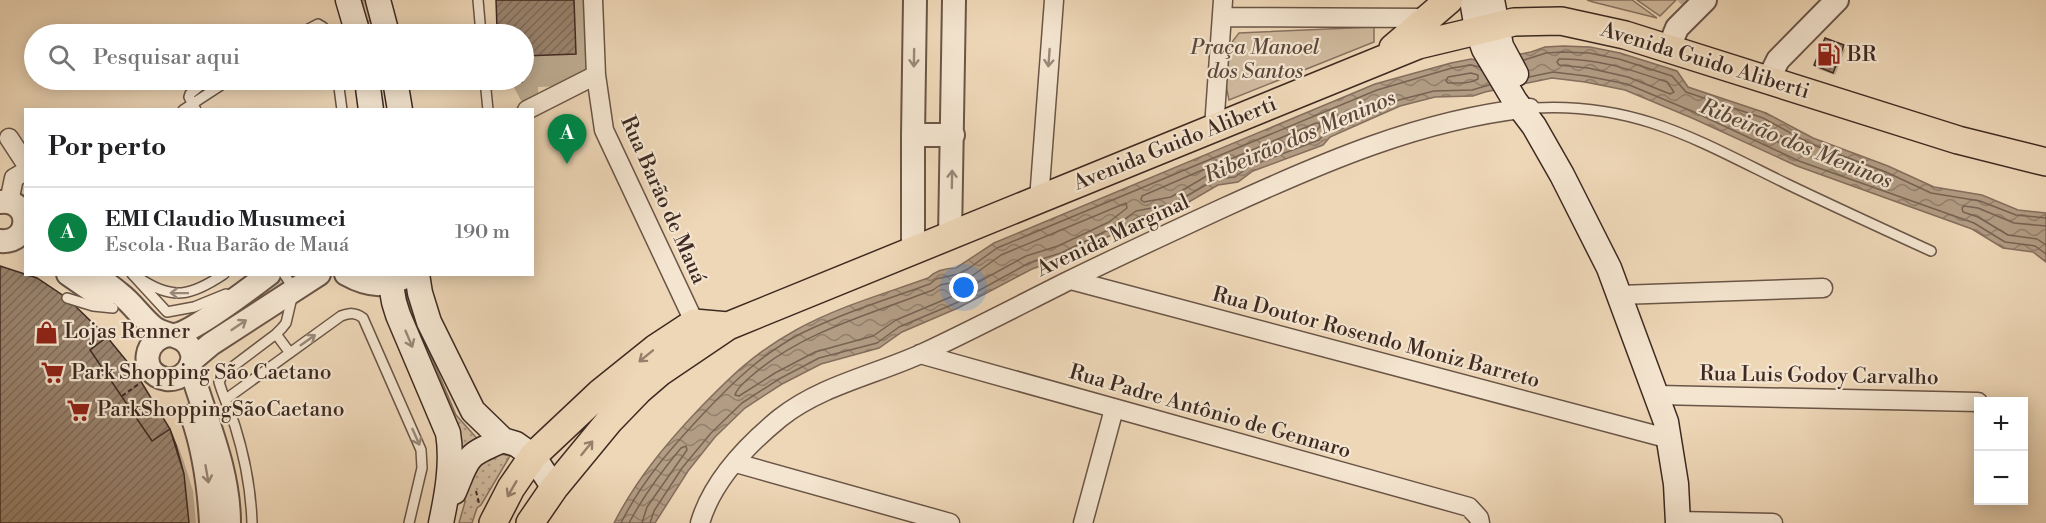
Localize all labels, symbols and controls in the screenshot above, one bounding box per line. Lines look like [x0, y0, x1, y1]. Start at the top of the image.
street label: Avenida Guido Aliberti [1596, 17, 1813, 105]
search box [24, 24, 534, 90]
park label: Praça Manoel dos Santos [1190, 35, 1320, 85]
icon: search [45, 41, 78, 74]
fuel station icon: BR [1816, 42, 1842, 68]
place label: BR [1846, 42, 1877, 68]
text: Pesquisar aqui [93, 44, 240, 71]
one-way arrow [908, 48, 920, 68]
one-way arrow [1044, 48, 1055, 68]
water label: Ribeirão dos Meninos [1199, 84, 1400, 190]
street label: Avenida Guido Aliberti [1069, 91, 1281, 197]
water label: Ribeirão dos Meninos [1695, 93, 1896, 195]
street label: Rua Barão de Mauá [614, 112, 712, 288]
pin: A [548, 114, 586, 164]
text: Por perto [48, 131, 166, 163]
one-way arrow [946, 169, 958, 189]
street label: Avenida Marginal [1032, 189, 1194, 283]
text: EMI Claudio Musumeci [105, 206, 345, 233]
text: A [60, 220, 75, 245]
text: 190 m [455, 220, 510, 245]
text: Escola · Rua Barão de Mauá [105, 233, 349, 258]
your location [949, 273, 978, 302]
street label: Rua Doutor Rosendo Moniz Barreto [1209, 282, 1543, 394]
one-way arrow [169, 287, 189, 299]
shop icon: Lojas Renner [33, 319, 59, 345]
place label: Lojas Renner [64, 319, 190, 345]
one-way arrow [230, 319, 247, 331]
one-way arrow [404, 330, 415, 348]
one-way arrow [299, 334, 315, 347]
one-way arrow [639, 349, 654, 363]
street label: Rua Padre Antônio de Gennaro [1066, 359, 1354, 465]
supermarket icon: Park Shopping São Caetano [40, 360, 66, 386]
place label: Park Shopping São Caetano [71, 360, 331, 386]
street label: Rua Luis Godoy Carvalho [1699, 361, 1939, 391]
supermarket icon: ParkShoppingSãoCaetano [66, 397, 92, 423]
place label: ParkShoppingSãoCaetano [97, 397, 345, 423]
map controls [1974, 397, 2028, 505]
button: + [1974, 397, 2028, 451]
one-way arrow [410, 428, 422, 446]
one-way arrow [580, 440, 593, 456]
button: − [1974, 451, 2028, 505]
one-way arrow [201, 463, 212, 483]
one-way arrow [505, 480, 517, 497]

